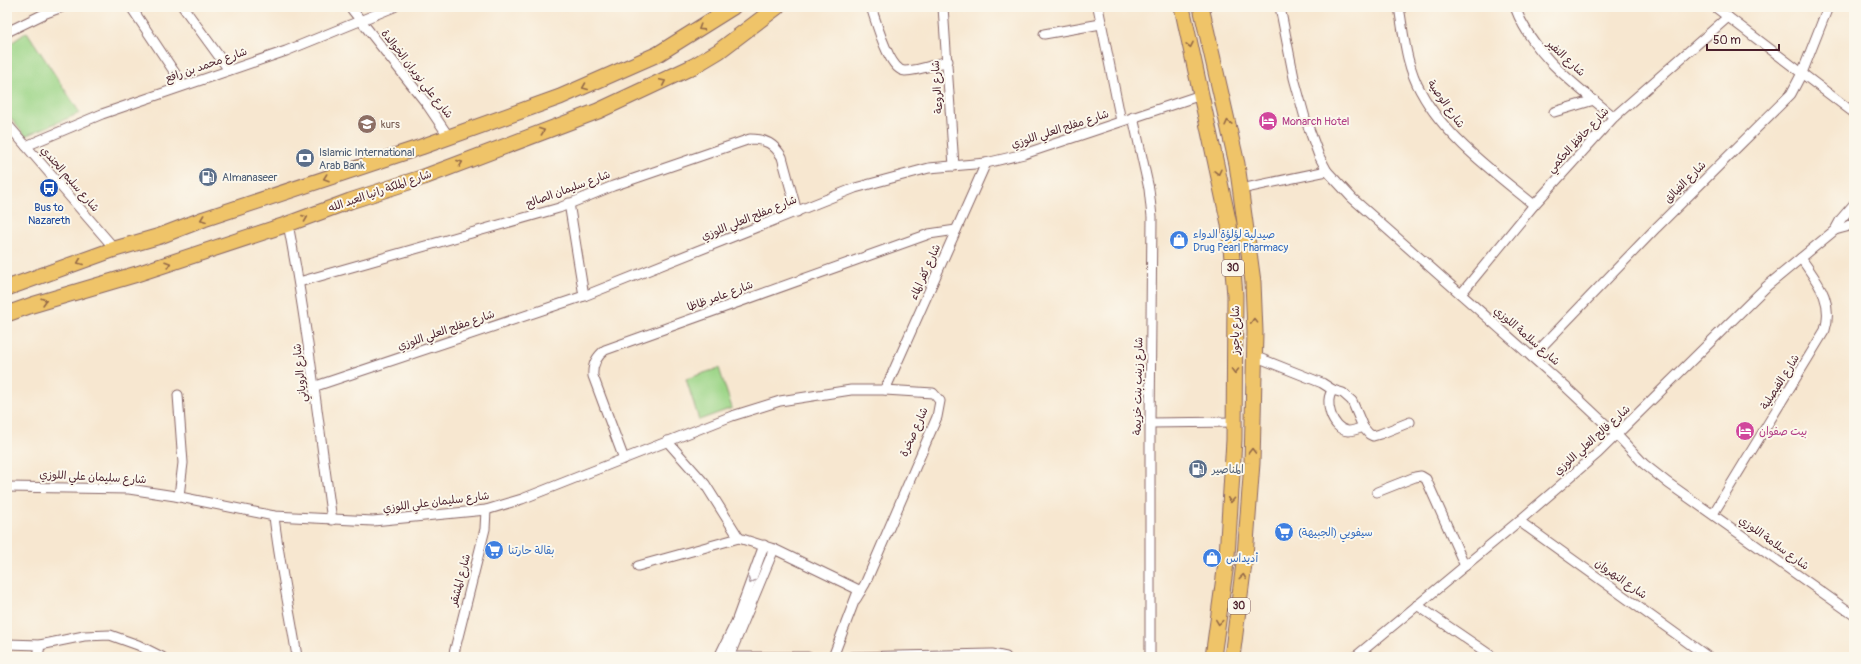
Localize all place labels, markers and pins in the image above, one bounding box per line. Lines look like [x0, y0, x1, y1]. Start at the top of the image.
hotel icon: Monarch Hotel [1257, 110, 1279, 132]
school or university icon: kurs [356, 113, 378, 135]
place label: Monarch Hotel [1282, 115, 1349, 128]
place label: kurs [381, 118, 400, 131]
place label: Islamic International Arab Bank [319, 146, 415, 172]
bank icon: Islamic International Arab Bank [294, 147, 316, 169]
fuel station icon: Almanaseer [197, 166, 219, 188]
place label: Almanaseer [222, 171, 277, 184]
bus stop icon: Bus to Nazareth [38, 177, 60, 199]
place label: Bus to Nazareth [28, 201, 70, 227]
place label: صيدلية لؤلؤة الدواء Drug Pearl Pharmacy [1193, 228, 1289, 254]
shop icon: صيدلية لؤلؤة الدواء Drug Pearl Pharmacy [1168, 229, 1190, 251]
hotel icon: بيت صفوان [1734, 420, 1756, 442]
place label: بيت صفوان [1759, 425, 1807, 439]
fuel station icon: المناصير [1187, 458, 1209, 480]
place label: المناصير [1211, 463, 1244, 476]
supermarket icon: سيفويي (الجبيهة) [1273, 521, 1295, 543]
place label: سيفويي (الجبيهة) [1298, 526, 1373, 543]
supermarket icon: بقالة حارتنا [483, 539, 505, 561]
place label: بقالة حارتنا [508, 544, 554, 558]
shop icon: أديداس [1201, 547, 1223, 569]
place label: أديداس [1226, 552, 1258, 565]

